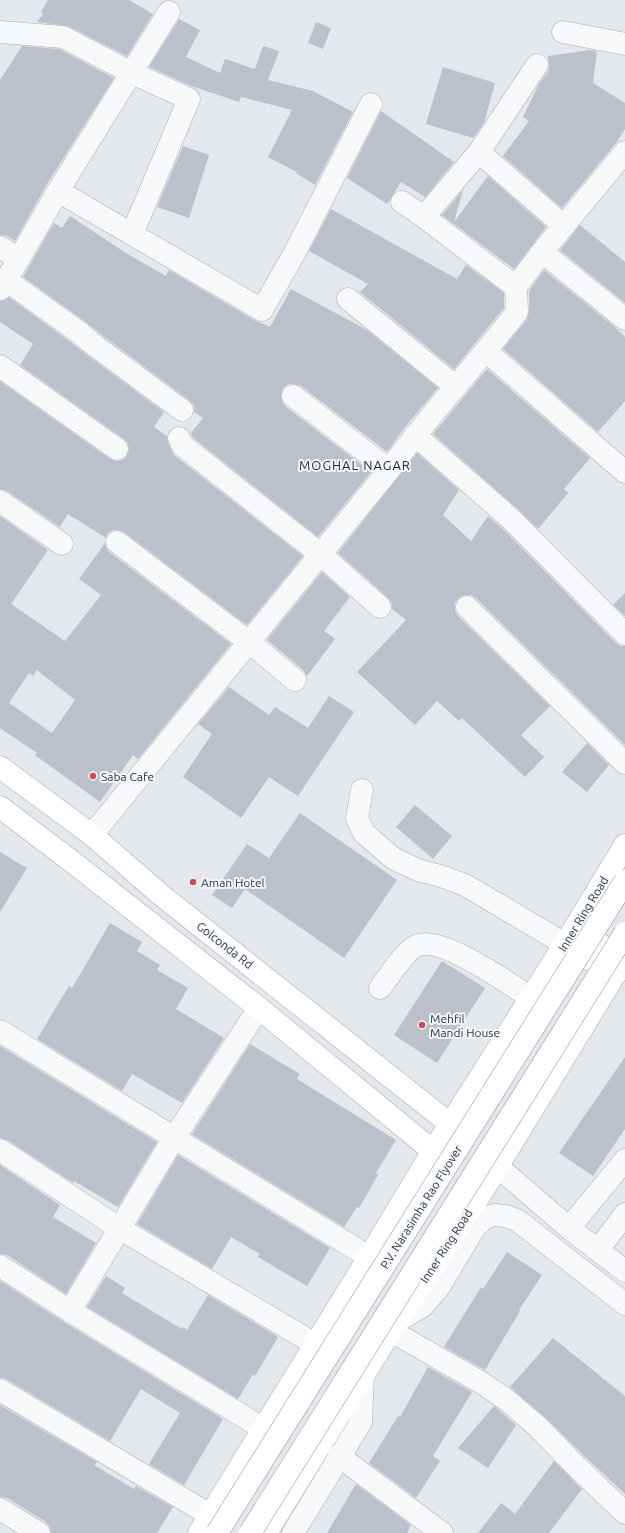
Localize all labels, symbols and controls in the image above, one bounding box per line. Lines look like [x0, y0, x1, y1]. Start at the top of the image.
district label: MOGHAL NAGAR [299, 458, 411, 472]
place label: Saba Cafe [101, 770, 154, 783]
marker: Saba Cafe [88, 771, 98, 781]
street label: Inner Ring Road [555, 874, 611, 954]
place label: Aman Hotel [201, 876, 265, 889]
marker: Aman Hotel [188, 877, 198, 887]
street label: Golconda Rd [194, 919, 256, 971]
place label: Mehfil Mandi House [430, 1012, 500, 1039]
marker: Mehfil Mandi House [417, 1020, 427, 1030]
street label: P.V. Narasimha Rao Flyover [378, 1142, 465, 1271]
street label: Inner Ring Road [417, 1207, 475, 1285]

